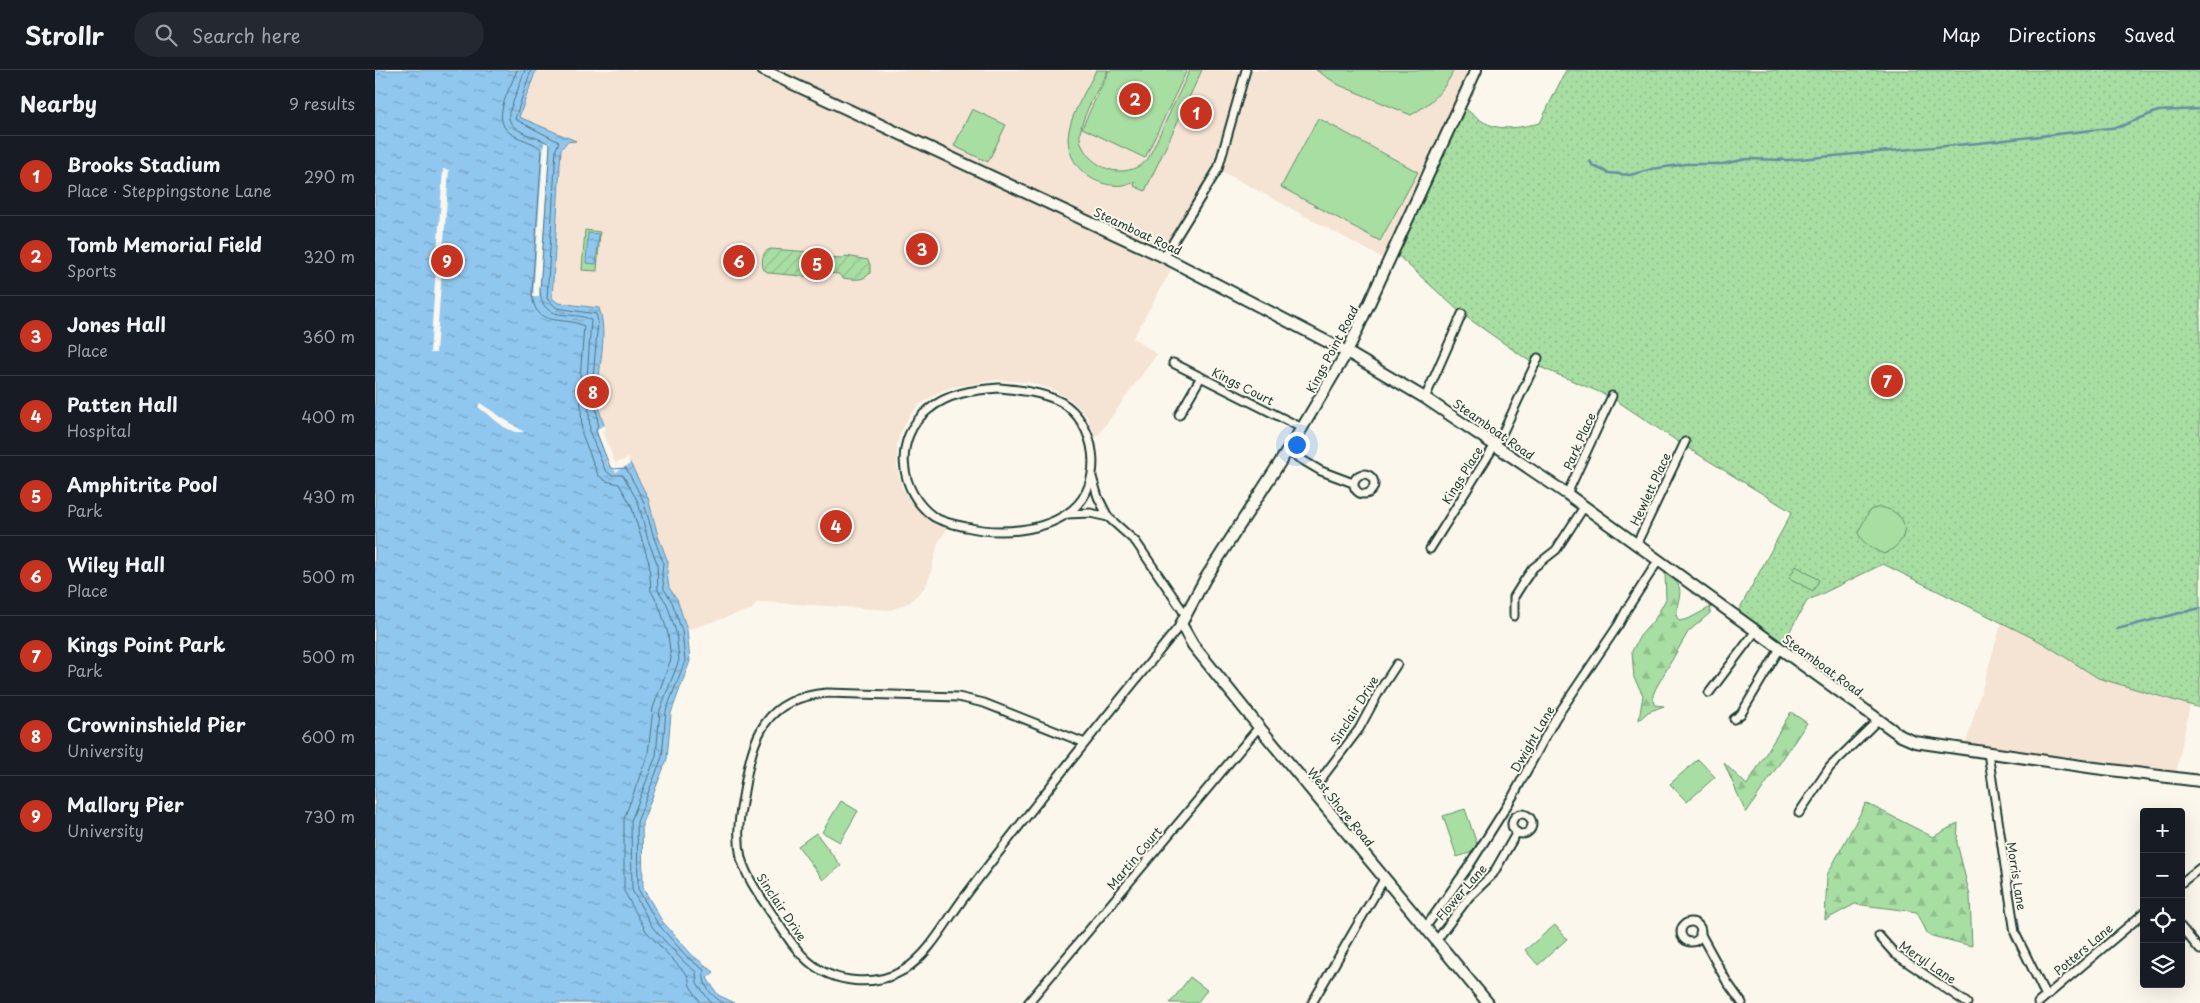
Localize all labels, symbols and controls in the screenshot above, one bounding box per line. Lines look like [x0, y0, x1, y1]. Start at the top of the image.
search box [134, 12, 484, 57]
text: Strollr [25, 17, 104, 53]
icon: search [152, 21, 180, 49]
text: Search here [192, 21, 301, 49]
text: Map [1942, 21, 1980, 48]
text: Directions [2008, 21, 2096, 48]
text: Saved [2124, 21, 2175, 48]
pin: 2 [1119, 80, 1151, 118]
text: Nearby [20, 87, 97, 119]
text: 9 results [289, 91, 355, 115]
pin: 1 [1180, 94, 1212, 132]
text: Brooks Stadium [67, 150, 221, 178]
text: 1 [32, 164, 40, 188]
text: 290 m [304, 164, 355, 188]
text: Place · Steppingstone Lane [67, 178, 272, 202]
street label: Steamboat Road [1091, 203, 1185, 259]
text: Tomb Memorial Field [67, 230, 262, 258]
pin: 3 [906, 230, 938, 268]
pin: 9 [431, 242, 463, 280]
pin: 6 [723, 242, 755, 280]
text: 2 [30, 244, 42, 268]
text: 320 m [304, 244, 355, 268]
pin: 5 [801, 245, 833, 283]
text: Sports [67, 258, 116, 282]
street label: Kings Point Road [1301, 302, 1363, 396]
text: Jones Hall [67, 310, 166, 338]
text: 3 [31, 324, 41, 348]
text: 360 m [303, 324, 355, 348]
text: Place [67, 338, 108, 362]
pin: 7 [1871, 362, 1903, 400]
street label: Kings Court [1209, 363, 1277, 409]
pin: 8 [577, 373, 609, 411]
text: Patten Hall [67, 390, 177, 418]
street label: Steamboat Road [1450, 394, 1538, 464]
text: 4 [31, 404, 41, 428]
text: 400 m [302, 404, 355, 428]
street label: Park Place [1558, 409, 1600, 473]
text: Hospital [67, 418, 131, 442]
your location [1284, 432, 1310, 458]
street label: Kings Place [1437, 443, 1487, 507]
street label: Hewlett Place [1625, 450, 1675, 528]
text: Amphitrite Pool [67, 470, 218, 498]
text: 5 [31, 484, 41, 508]
text: 430 m [303, 484, 355, 508]
text: Park [67, 498, 103, 522]
pin: 4 [820, 507, 852, 545]
text: Wiley Hall [67, 550, 165, 578]
text: 6 [30, 564, 42, 588]
text: 500 m [302, 564, 355, 588]
text: Place [67, 578, 108, 602]
text: Kings Point Park [67, 630, 225, 658]
street label: Steamboat Road [1779, 630, 1867, 700]
text: 7 [31, 644, 41, 668]
text: 500 m [302, 644, 355, 668]
text: Park [67, 658, 103, 682]
street label: Sinclair Drive [1326, 672, 1383, 748]
street label: Dwight Lane [1506, 702, 1558, 776]
text: Crowninshield Pier [67, 710, 245, 738]
text: 8 [31, 724, 41, 748]
text: 600 m [301, 724, 355, 748]
text: University [67, 738, 144, 762]
street label: West Shore Road [1303, 763, 1379, 851]
text: Mallory Pier [67, 790, 184, 818]
text: 9 [31, 804, 41, 828]
text: 730 m [304, 804, 355, 828]
map controls [2140, 808, 2185, 988]
button: + [2140, 808, 2185, 853]
text: University [67, 818, 144, 842]
street label: Martin Court [1102, 823, 1166, 893]
street label: Morris Lane [2003, 841, 2031, 912]
button: − [2140, 853, 2185, 898]
street label: Flower Lane [1431, 860, 1491, 924]
street label: Sinclair Drive [753, 870, 812, 945]
button: locate [2140, 898, 2185, 943]
street label: Potters Lane [2050, 919, 2117, 979]
street label: Meryl Lane [1896, 936, 1960, 988]
button: layers [2140, 943, 2185, 988]

